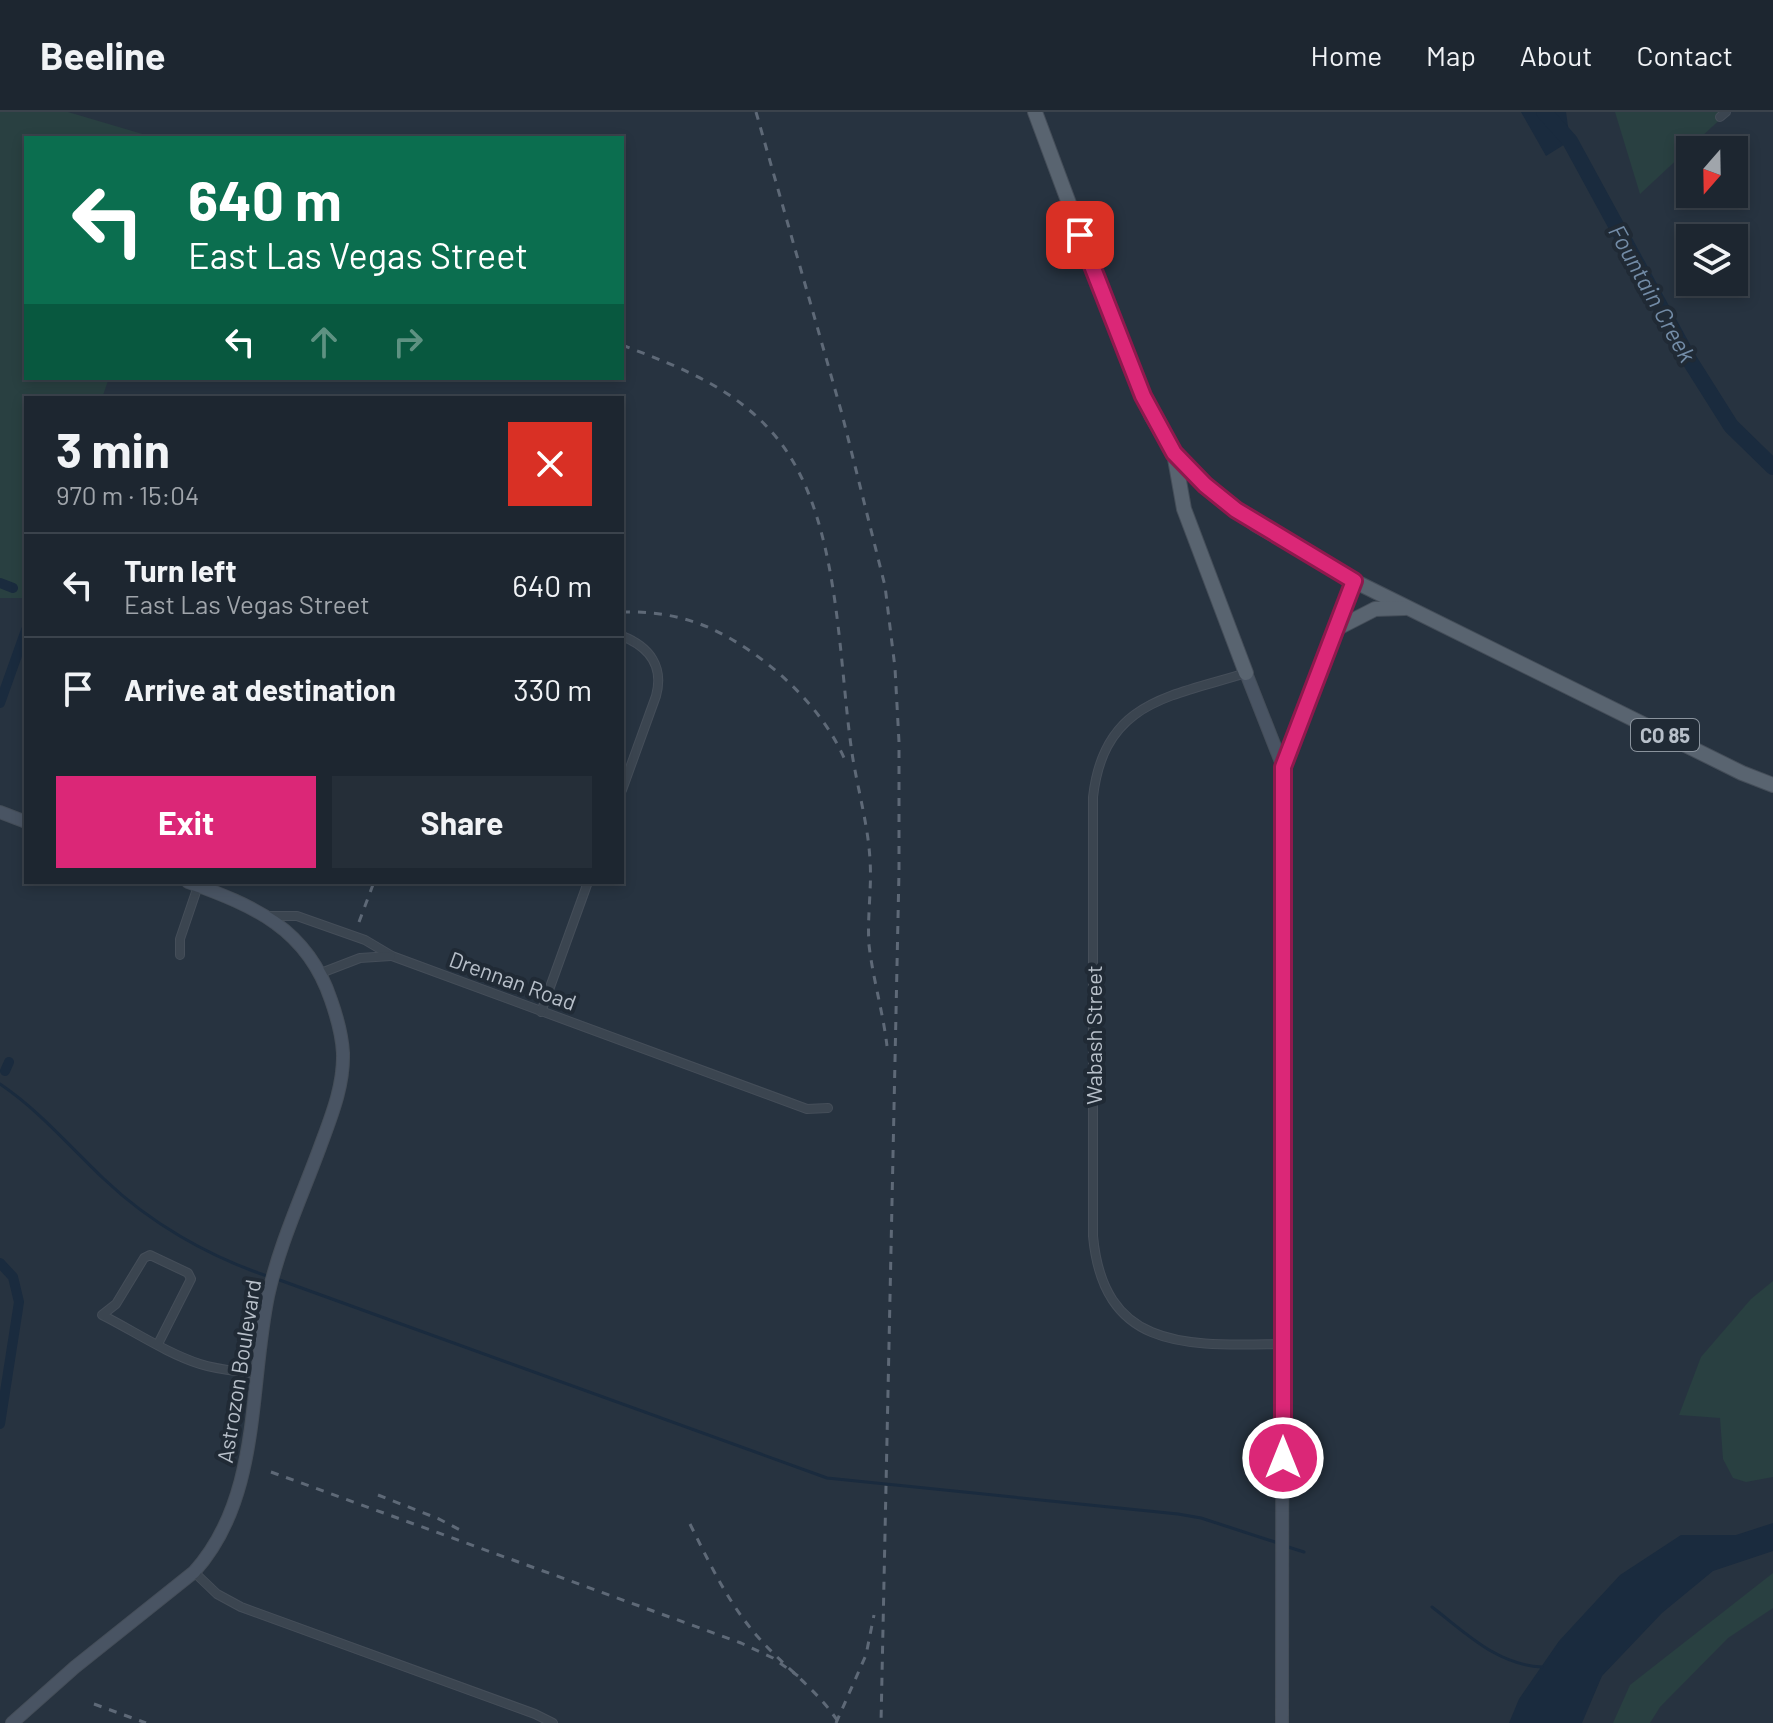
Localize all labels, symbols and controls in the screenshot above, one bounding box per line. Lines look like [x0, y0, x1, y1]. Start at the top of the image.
text: Beeline [40, 32, 165, 78]
text: Home [1311, 38, 1382, 72]
text: Map [1426, 38, 1476, 72]
text: About [1520, 38, 1592, 72]
text: Contact [1636, 38, 1733, 72]
north arrow [1676, 136, 1748, 208]
map controls [1676, 136, 1748, 296]
text: 640 m [188, 165, 342, 232]
icon: left [56, 168, 160, 272]
pin [1046, 201, 1114, 269]
icon: arrive [1058, 213, 1102, 257]
water label: Fountain Creek [1603, 219, 1703, 367]
button: layers [1676, 224, 1748, 296]
text: East Las Vegas Street [188, 233, 528, 276]
icon: left [218, 320, 262, 364]
icon: ahead [302, 320, 346, 364]
icon: right [386, 320, 430, 364]
text: 3 min [56, 420, 170, 478]
button: close [508, 422, 592, 506]
text: 970 m · 15:04 [56, 479, 199, 510]
text: Turn left [124, 552, 237, 588]
icon: left [56, 563, 100, 607]
text: 640 m [512, 567, 592, 603]
text: East Las Vegas Street [124, 588, 370, 619]
icon: arrive [56, 667, 100, 711]
text: Arrive at destination [124, 671, 396, 707]
text: 330 m [513, 671, 592, 707]
road number: CO 85 [1631, 719, 1699, 751]
button: Exit [56, 776, 316, 868]
button: Share [332, 776, 592, 868]
street label: Drennan Road [446, 945, 580, 1015]
street label: Wabash Street [1080, 965, 1106, 1105]
street label: Astrozon Boulevard [211, 1277, 265, 1465]
position arrow [1241, 1416, 1325, 1500]

